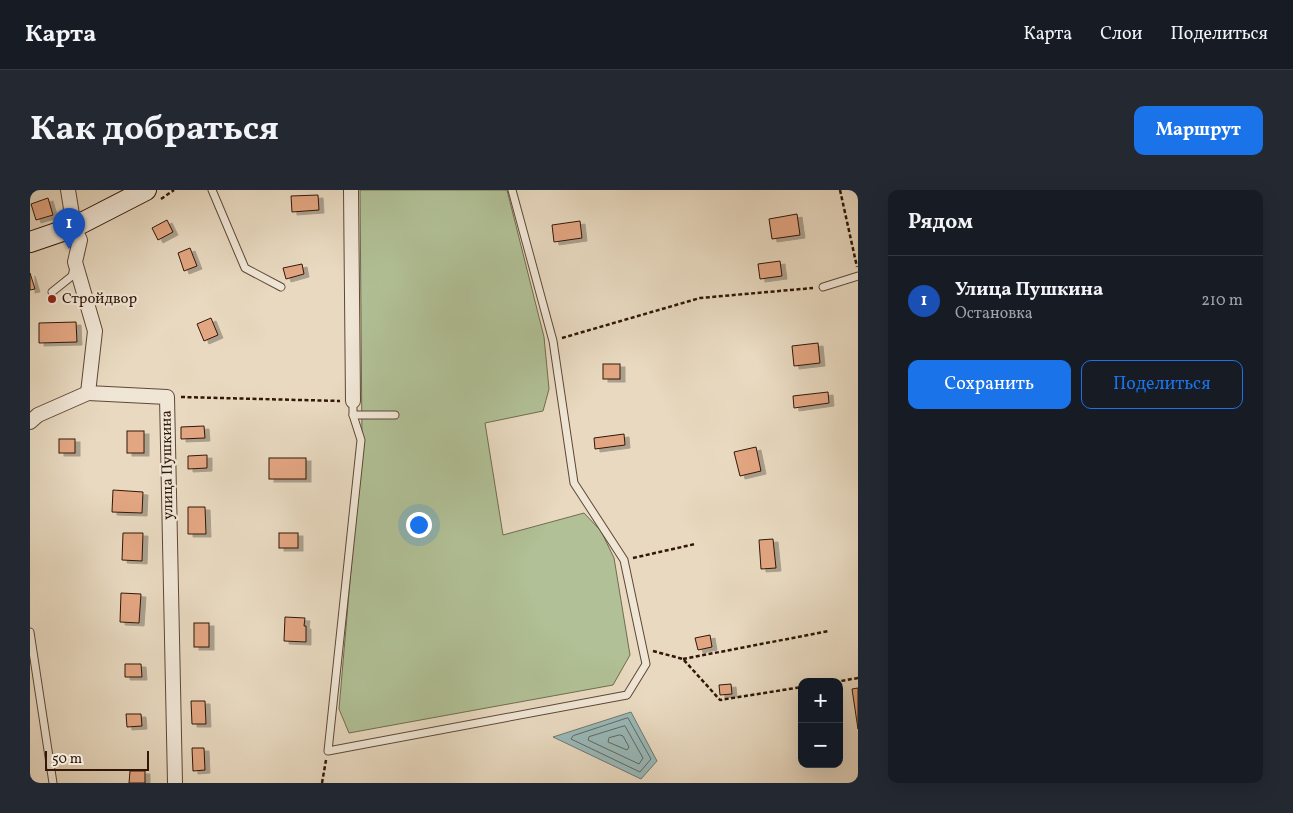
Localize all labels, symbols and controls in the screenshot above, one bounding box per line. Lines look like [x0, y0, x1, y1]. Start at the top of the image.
text: Карта [25, 18, 96, 52]
text: Карта [1024, 22, 1072, 47]
text: Слои [1100, 22, 1142, 47]
text: Поделиться [1170, 22, 1268, 47]
text: Как добраться [30, 106, 279, 154]
button: Маршрут [1134, 106, 1263, 155]
pin: 1 [53, 208, 85, 249]
text: Рядом [908, 208, 973, 237]
text: Улица Пушкина [955, 277, 1103, 303]
place label: Стройдвор [62, 289, 137, 310]
text: 1 [921, 290, 927, 312]
text: 210 m [1201, 290, 1243, 312]
marker: Стройдвор [46, 293, 58, 305]
text: Остановка [955, 303, 1033, 325]
button: Сохранить [908, 360, 1071, 409]
button: Поделиться [1081, 360, 1243, 409]
street label: улица Пушкина [157, 410, 179, 520]
your location [406, 512, 432, 538]
map controls [798, 678, 843, 768]
button: + [798, 678, 843, 723]
button: − [798, 723, 843, 768]
scale bar [45, 748, 149, 771]
text: 50 m [52, 750, 82, 769]

